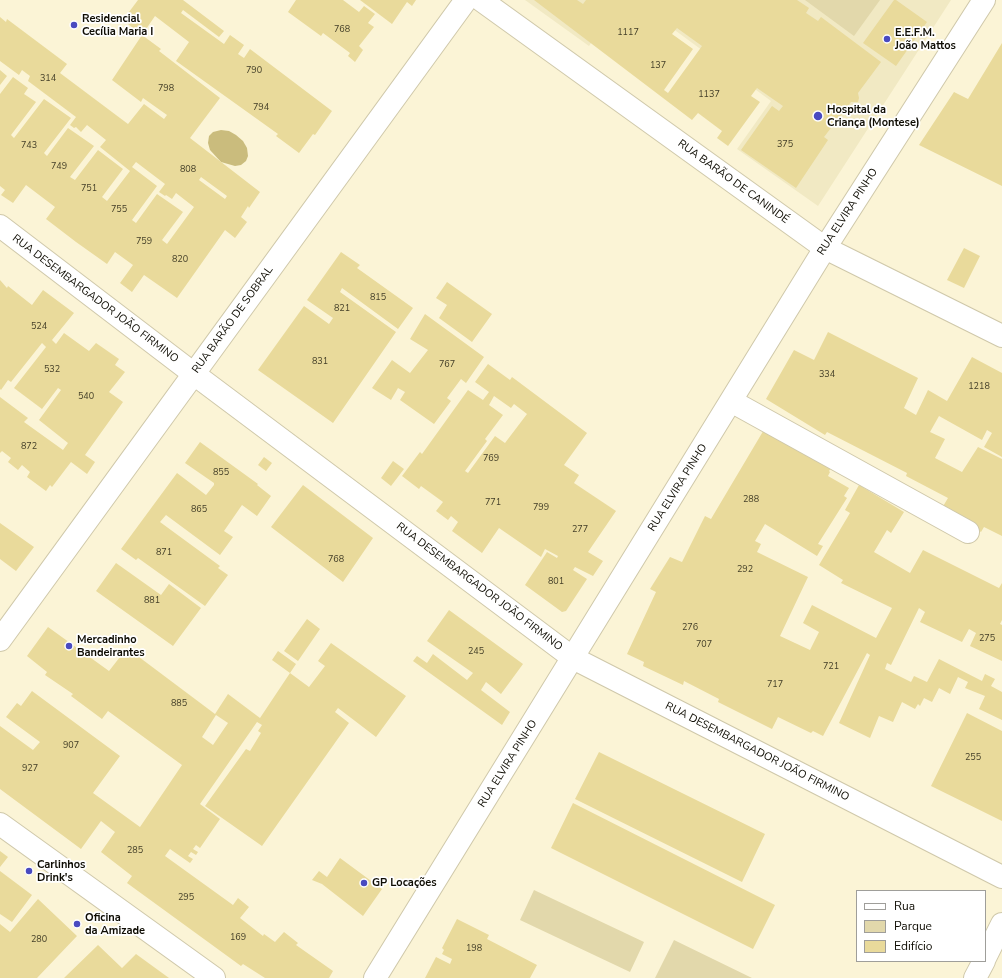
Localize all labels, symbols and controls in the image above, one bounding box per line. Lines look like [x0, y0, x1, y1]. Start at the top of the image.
place label: Residencial Cecília Maria I [82, 12, 153, 38]
marker: Residencial Cecília Maria I [69, 20, 79, 30]
house number: 768 [334, 25, 350, 35]
place label: E.E.F.M. João Mattos [895, 26, 956, 52]
house number: 1117 [617, 28, 639, 38]
marker: E.E.F.M. João Mattos [882, 34, 892, 44]
house number: 137 [650, 61, 666, 71]
house number: 790 [246, 66, 262, 76]
house number: 314 [40, 74, 56, 84]
house number: 798 [158, 84, 174, 94]
house number: 1137 [698, 90, 720, 100]
house number: 794 [253, 103, 269, 113]
place label: Hospital da Criança (Montese) [827, 103, 920, 129]
marker: Hospital da Criança (Montese) [812, 110, 824, 122]
street label: RUA BARÃO DE CANINDÉ [675, 137, 791, 227]
house number: 375 [777, 140, 793, 150]
house number: 743 [21, 141, 37, 151]
house number: 749 [51, 162, 67, 172]
house number: 808 [180, 165, 196, 175]
street label: RUA ELVIRA PINHO [815, 166, 881, 258]
house number: 751 [81, 184, 97, 194]
house number: 755 [111, 205, 127, 215]
street label: RUA DESEMBARGADOR JOÃO FIRMINO [9, 232, 181, 366]
house number: 759 [136, 237, 152, 247]
house number: 820 [172, 255, 188, 265]
street label: RUA BARÃO DE SOBRAL [190, 264, 276, 376]
house number: 815 [370, 293, 386, 303]
house number: 821 [334, 304, 350, 314]
house number: 524 [31, 322, 47, 332]
house number: 831 [312, 357, 328, 367]
house number: 767 [439, 360, 455, 370]
house number: 532 [44, 365, 60, 375]
house number: 334 [819, 370, 835, 380]
house number: 1218 [968, 382, 990, 392]
house number: 540 [78, 392, 94, 402]
house number: 872 [21, 442, 37, 452]
street label: RUA ELVIRA PINHO [646, 442, 710, 534]
house number: 769 [483, 454, 499, 464]
house number: 855 [213, 468, 229, 478]
house number: 288 [743, 495, 759, 505]
house number: 771 [485, 498, 501, 508]
house number: 799 [533, 503, 549, 513]
house number: 865 [191, 505, 207, 515]
street label: RUA DESEMBARGADOR JOÃO FIRMINO [393, 520, 565, 654]
house number: 277 [572, 525, 588, 535]
house number: 871 [156, 548, 172, 558]
house number: 768 [328, 555, 344, 565]
house number: 292 [737, 565, 753, 575]
house number: 801 [548, 577, 564, 587]
house number: 881 [144, 596, 160, 606]
house number: 276 [682, 623, 698, 633]
place label: Mercadinho Bandeirantes [77, 633, 145, 659]
house number: 275 [979, 634, 995, 644]
house number: 707 [696, 640, 712, 650]
marker: Mercadinho Bandeirantes [64, 641, 74, 651]
house number: 245 [468, 647, 484, 657]
house number: 721 [823, 662, 839, 672]
house number: 717 [767, 680, 783, 690]
house number: 885 [171, 699, 187, 709]
street label: RUA DESEMBARGADOR JOÃO FIRMINO [663, 700, 851, 804]
street label: RUA ELVIRA PINHO [476, 718, 540, 810]
house number: 907 [63, 741, 79, 751]
house number: 255 [965, 753, 981, 763]
house number: 927 [22, 764, 38, 774]
house number: 285 [127, 846, 143, 856]
place label: Carlinhos Drink's [37, 858, 85, 884]
marker: Carlinhos Drink's [24, 866, 34, 876]
place label: GP Locações [372, 876, 437, 890]
marker: GP Locações [359, 878, 369, 888]
legend [856, 890, 986, 962]
house number: 295 [178, 893, 194, 903]
text: Rua [894, 898, 915, 914]
place label: Oficina da Amizade [85, 911, 145, 937]
text: Parque [894, 918, 932, 934]
marker: Oficina da Amizade [72, 919, 82, 929]
house number: 169 [230, 933, 246, 943]
house number: 280 [31, 935, 47, 945]
text: Edifício [894, 938, 933, 954]
house number: 198 [466, 944, 482, 954]

